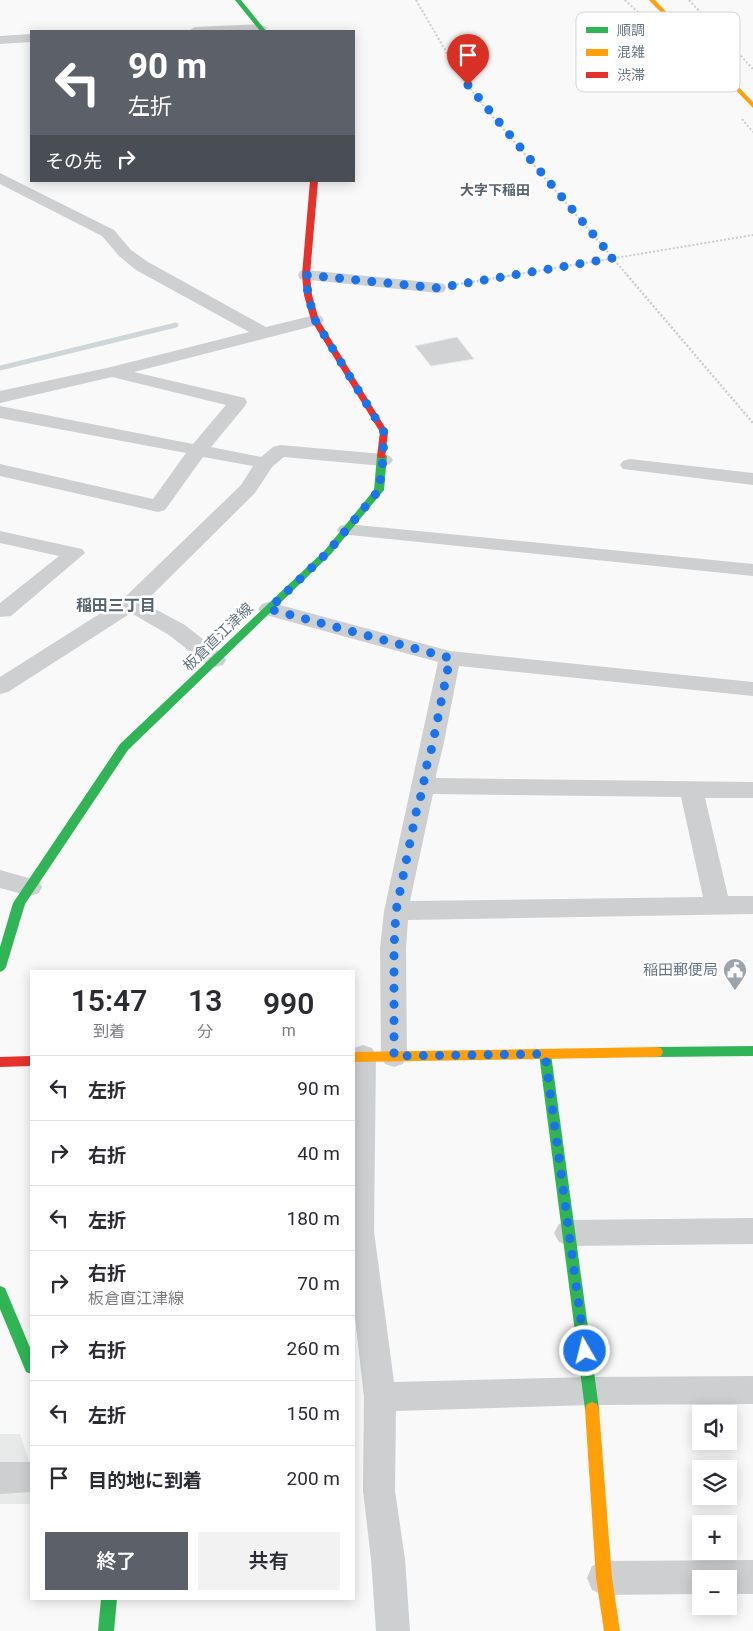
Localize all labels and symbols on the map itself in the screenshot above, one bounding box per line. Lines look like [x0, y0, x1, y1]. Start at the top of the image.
legend [576, 12, 740, 92]
text: 順調 [617, 22, 645, 38]
pin [447, 34, 489, 85]
text: 混雑 [617, 44, 645, 60]
text: 渋滞 [617, 67, 645, 83]
district label: 大字下稲田 [460, 182, 530, 198]
district label: 稲田三丁目 [76, 596, 156, 615]
street label: 板倉直江津線 [179, 599, 257, 675]
public building icon: 稲田郵便局 [722, 957, 748, 991]
place label: 稲田郵便局 [643, 961, 718, 979]
position arrow [558, 1324, 610, 1376]

